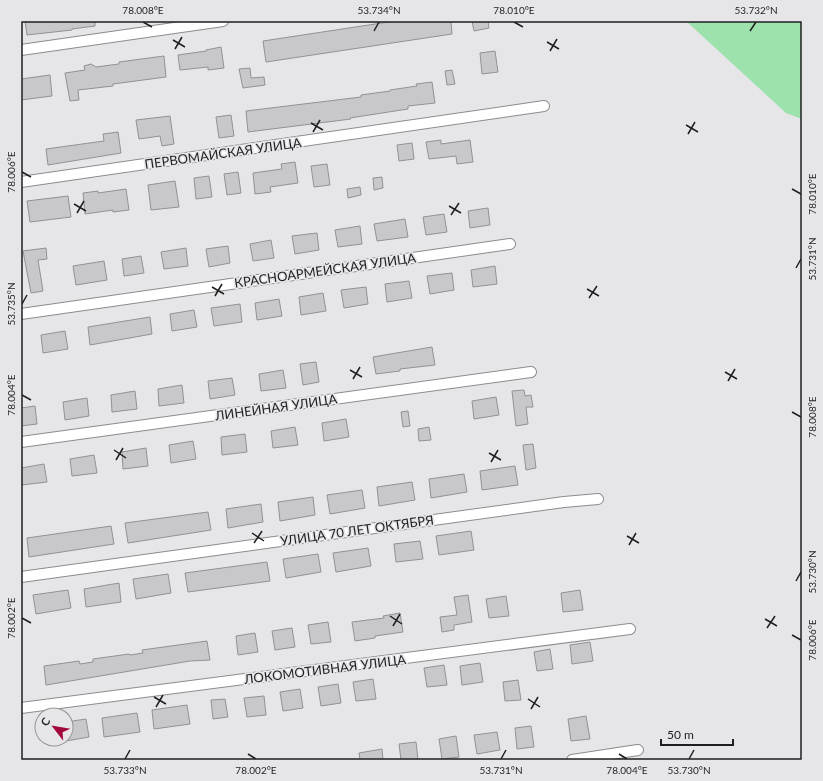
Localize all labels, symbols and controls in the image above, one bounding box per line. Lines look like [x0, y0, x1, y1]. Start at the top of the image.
text: 78.008°E [122, 4, 164, 16]
text: 53.734°N [357, 4, 401, 16]
text: 78.010°E [493, 4, 535, 16]
text: 53.732°N [734, 4, 778, 16]
street label: ПЕРВОМАЙСКАЯ УЛИЦА [144, 134, 303, 172]
text: 78.006°E [5, 151, 17, 193]
text: 78.010°E [806, 173, 818, 215]
text: 53.731°N [806, 237, 818, 281]
street label: КРАСНОАРМЕЙСКАЯ УЛИЦА [233, 249, 417, 291]
text: 53.735°N [5, 282, 17, 326]
text: 78.004°E [5, 374, 17, 416]
street label: ЛИНЕЙНАЯ УЛИЦА [213, 390, 338, 424]
text: 78.008°E [806, 396, 818, 438]
street label: УЛИЦА 70 ЛЕТ ОКТЯБРЯ [279, 511, 435, 549]
text: 53.730°N [806, 550, 818, 594]
text: 78.002°E [5, 597, 17, 639]
text: 78.006°E [806, 619, 818, 661]
street label: ЛОКОМОТИВНАЯ УЛИЦА [242, 651, 407, 687]
north arrow [34, 707, 74, 747]
text: С [38, 715, 53, 728]
scale bar [661, 721, 733, 747]
text: 50 m [667, 727, 694, 742]
text: 53.733°N [103, 764, 147, 776]
text: 78.002°E [235, 764, 277, 776]
text: 53.731°N [479, 764, 523, 776]
text: 78.004°E [606, 764, 648, 776]
text: 53.730°N [667, 764, 711, 776]

